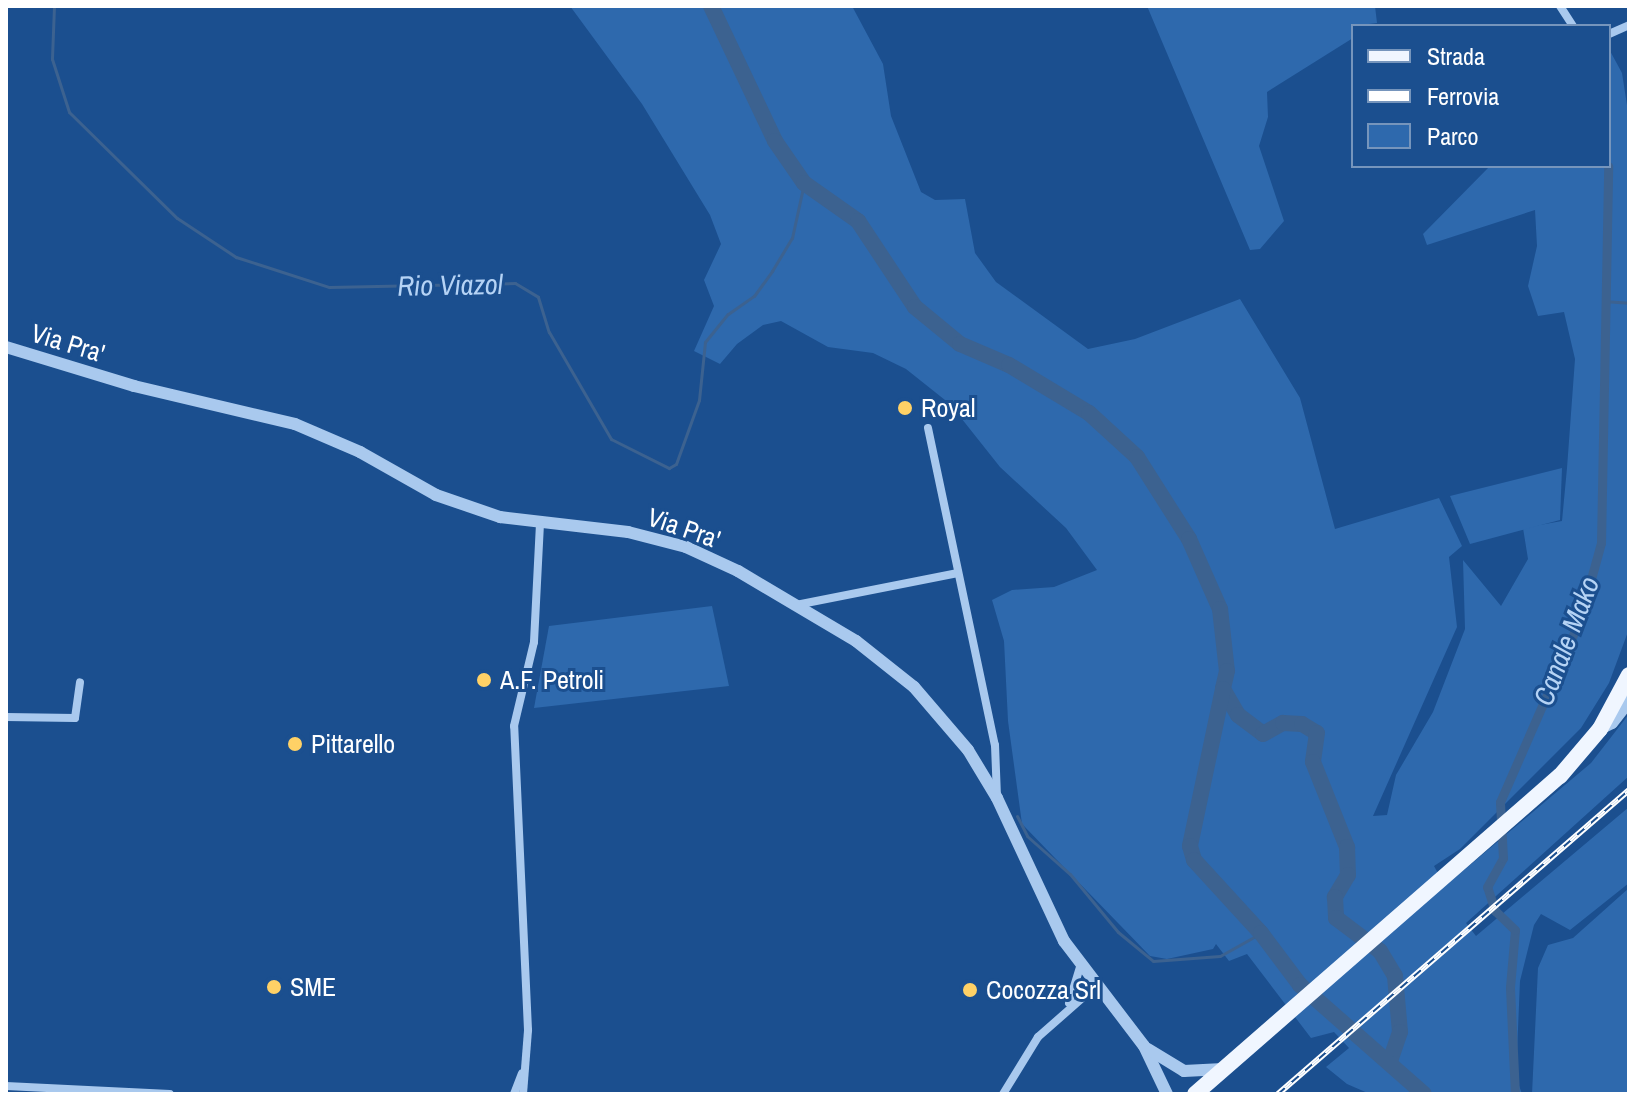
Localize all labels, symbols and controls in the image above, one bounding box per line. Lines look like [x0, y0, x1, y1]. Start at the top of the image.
legend [1351, 24, 1611, 168]
text: Strada [1427, 40, 1485, 72]
text: Ferrovia [1427, 80, 1499, 112]
text: Parco [1427, 120, 1478, 152]
water label: Rio Viazol [397, 267, 503, 303]
street label: Via Pra' [28, 317, 108, 369]
place label: Royal [921, 392, 975, 424]
marker: Royal [896, 399, 914, 417]
street label: Via Pra' [644, 501, 724, 555]
water label: Canale Mako [1526, 572, 1606, 710]
place label: A.F. Petroli [500, 664, 604, 696]
marker: A.F. Petroli [475, 671, 493, 689]
place label: Pittarello [311, 728, 395, 760]
marker: Pittarello [286, 735, 304, 753]
place label: SME [290, 971, 336, 1003]
place label: Cocozza Srl [986, 974, 1101, 1006]
marker: SME [265, 978, 283, 996]
marker: Cocozza Srl [961, 981, 979, 999]

